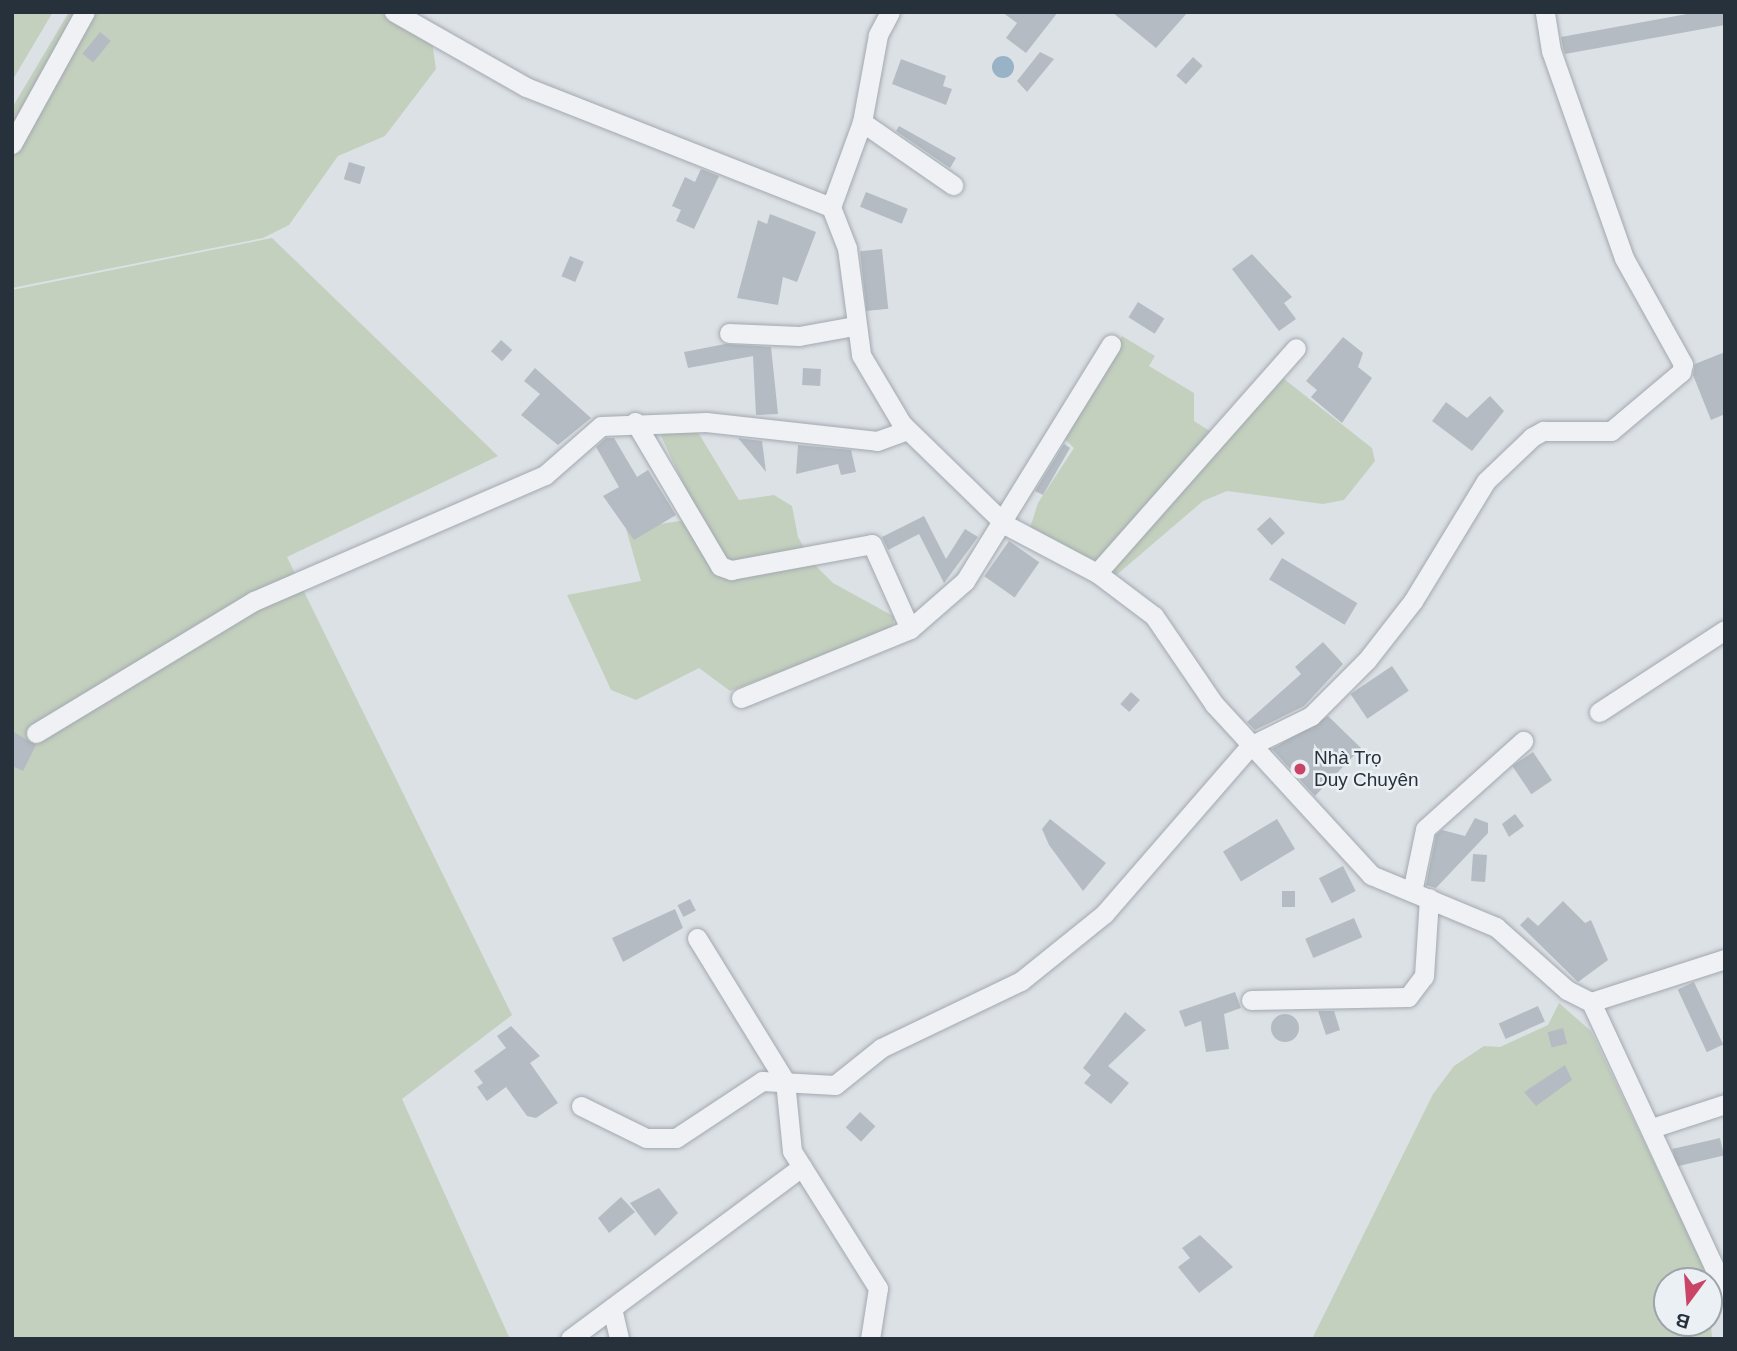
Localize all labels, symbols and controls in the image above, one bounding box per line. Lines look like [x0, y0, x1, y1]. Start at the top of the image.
place label: Nhà Trọ Duy Chuyên [1314, 747, 1419, 791]
marker: Nhà Trọ Duy Chuyên [1292, 761, 1308, 777]
north arrow [1653, 1267, 1723, 1337]
text: B [1673, 1309, 1692, 1333]

